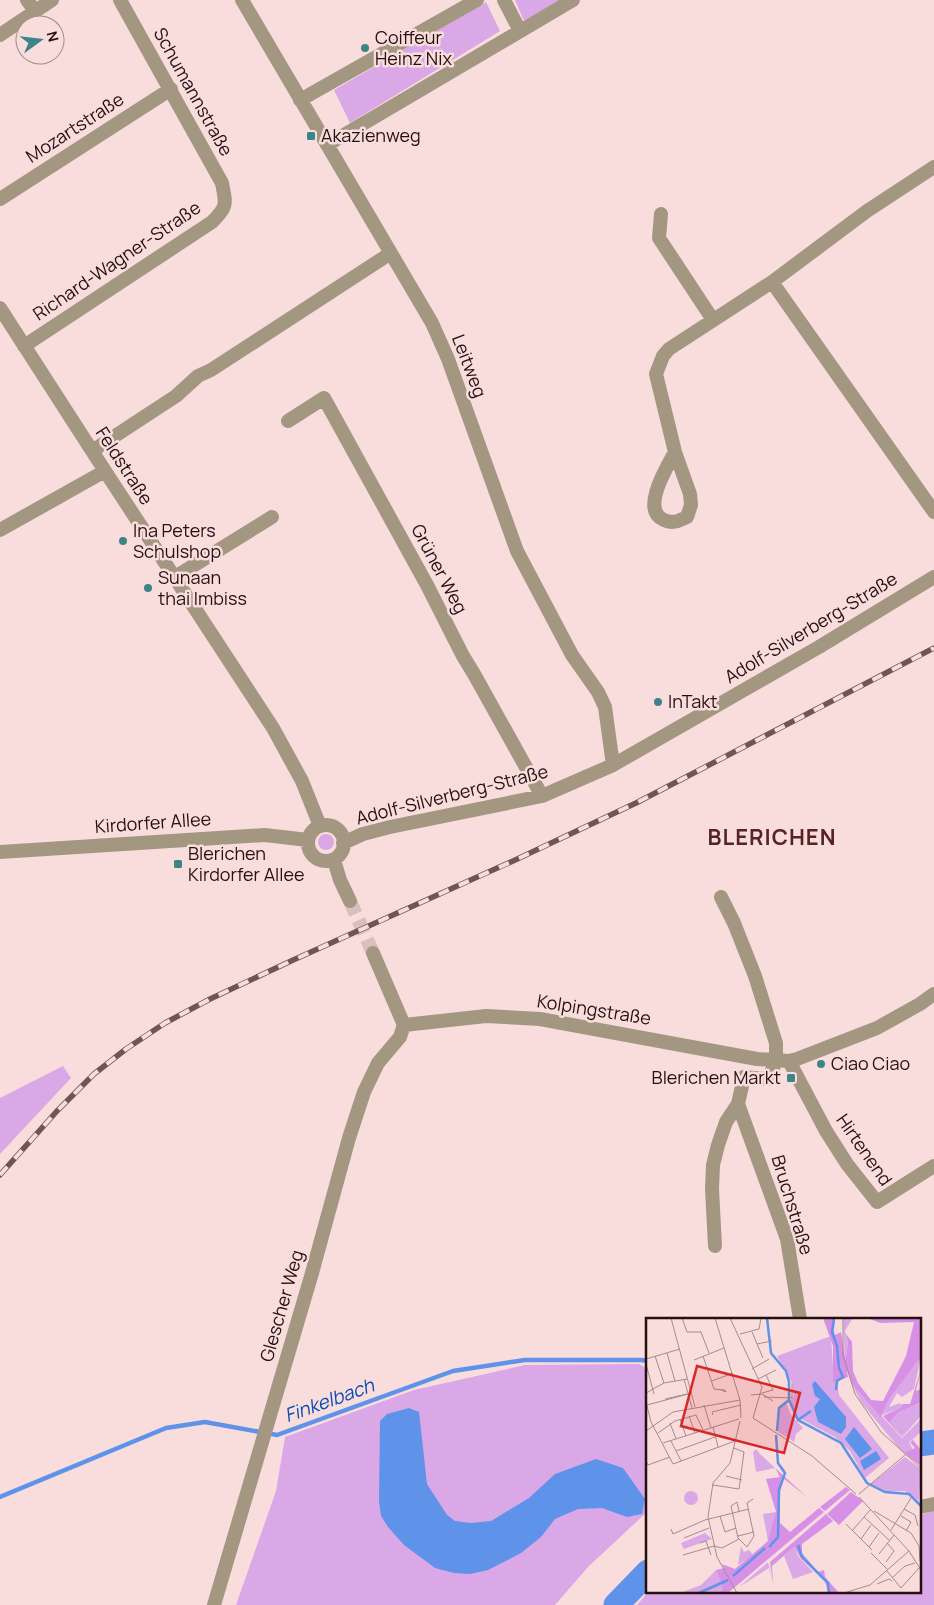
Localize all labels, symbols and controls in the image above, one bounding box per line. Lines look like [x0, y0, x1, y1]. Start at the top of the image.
north arrow [15, 15, 65, 65]
street label: Schumannstraße [149, 23, 239, 160]
place label: Coiffeur Heinz Nix [375, 25, 452, 70]
text: N [43, 29, 64, 44]
marker: Coiffeur Heinz Nix [359, 42, 371, 54]
street label: Mozartstraße [21, 87, 128, 168]
place label: Akazienweg [321, 123, 421, 147]
marker: Akazienweg [305, 130, 317, 142]
street label: Richard-Wagner-Straße [28, 195, 205, 325]
street label: Leitweg [447, 331, 493, 401]
street label: Feldstraße [91, 422, 159, 509]
place label: Ina Peters Schulshop [133, 518, 221, 563]
street label: Grüner Weg [406, 520, 473, 617]
marker: Ina Peters Schulshop [117, 535, 129, 547]
place label: Sunaan thai Imbiss [158, 565, 247, 610]
street label: Adolf-Silverberg-Straße [720, 566, 901, 688]
marker: Sunaan thai Imbiss [142, 582, 154, 594]
place label: InTakt [668, 689, 717, 713]
marker: InTakt [652, 696, 664, 708]
street label: Adolf-Silverberg-Straße [353, 759, 550, 830]
street label: Kirdorfer Allee [94, 806, 212, 838]
district label: BLERICHEN [708, 822, 836, 852]
place label: Blerichen Kirdorfer Allee [188, 841, 304, 886]
marker: Blerichen Kirdorfer Allee [172, 858, 184, 870]
street label: Kolpingstraße [535, 988, 653, 1030]
place label: Ciao Ciao [831, 1051, 910, 1075]
marker: Ciao Ciao [815, 1058, 827, 1070]
place label: Blerichen Markt [652, 1065, 781, 1089]
marker: Blerichen Markt [785, 1072, 797, 1084]
street label: Hirtenend [831, 1109, 898, 1190]
street label: Bruchstraße [766, 1152, 819, 1257]
street label: Glescher Weg [254, 1247, 308, 1364]
inset map [646, 1318, 922, 1592]
water label: Finkelbach [281, 1372, 378, 1428]

